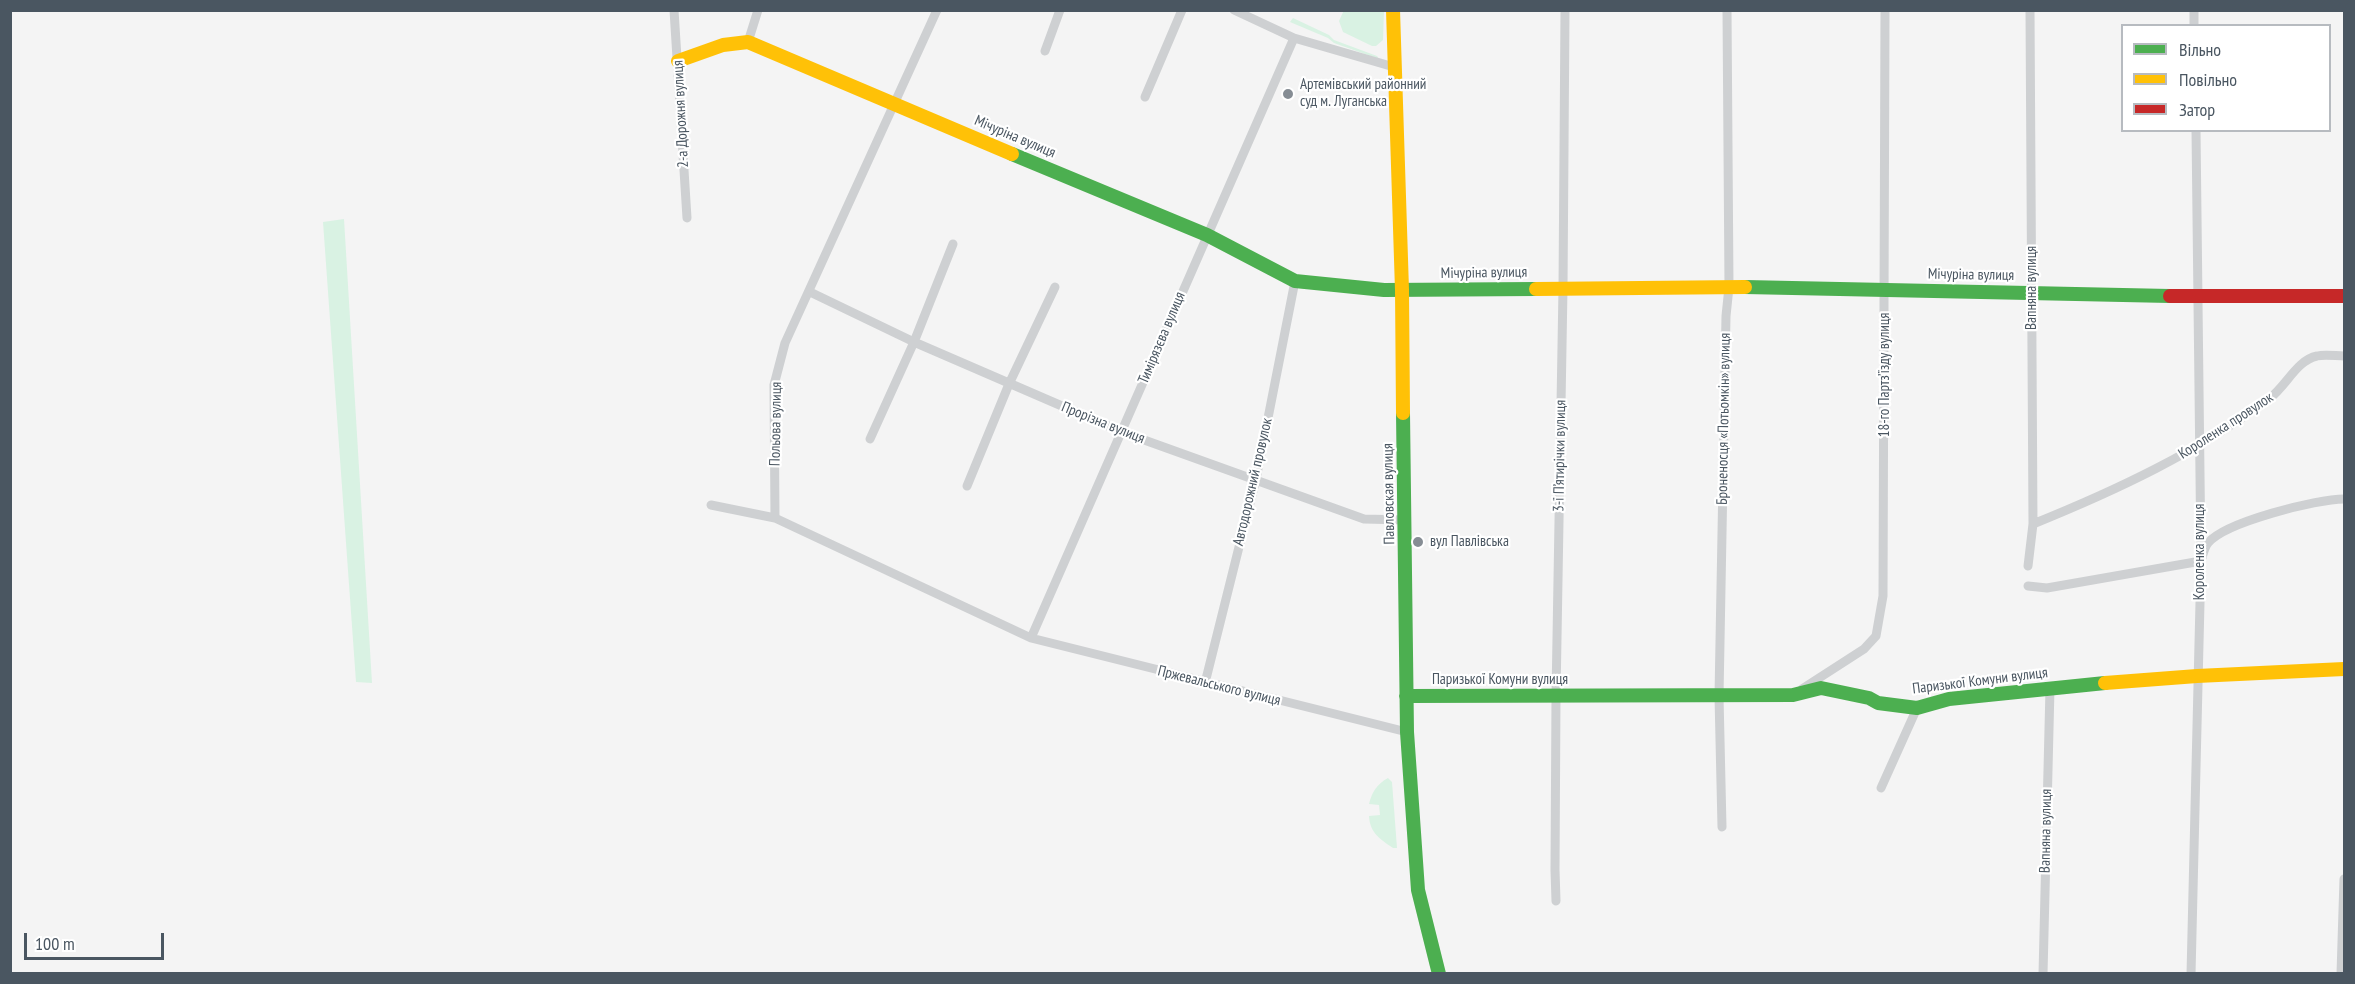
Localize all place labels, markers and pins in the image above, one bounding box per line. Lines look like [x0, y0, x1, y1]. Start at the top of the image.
place label: Артемівський районний суд м. Луганська [1300, 76, 1426, 111]
marker: Артемівський районний суд м. Луганська [1281, 87, 1295, 101]
place label: вул Павлівська [1430, 533, 1509, 551]
marker: вул Павлівська [1411, 535, 1425, 549]

